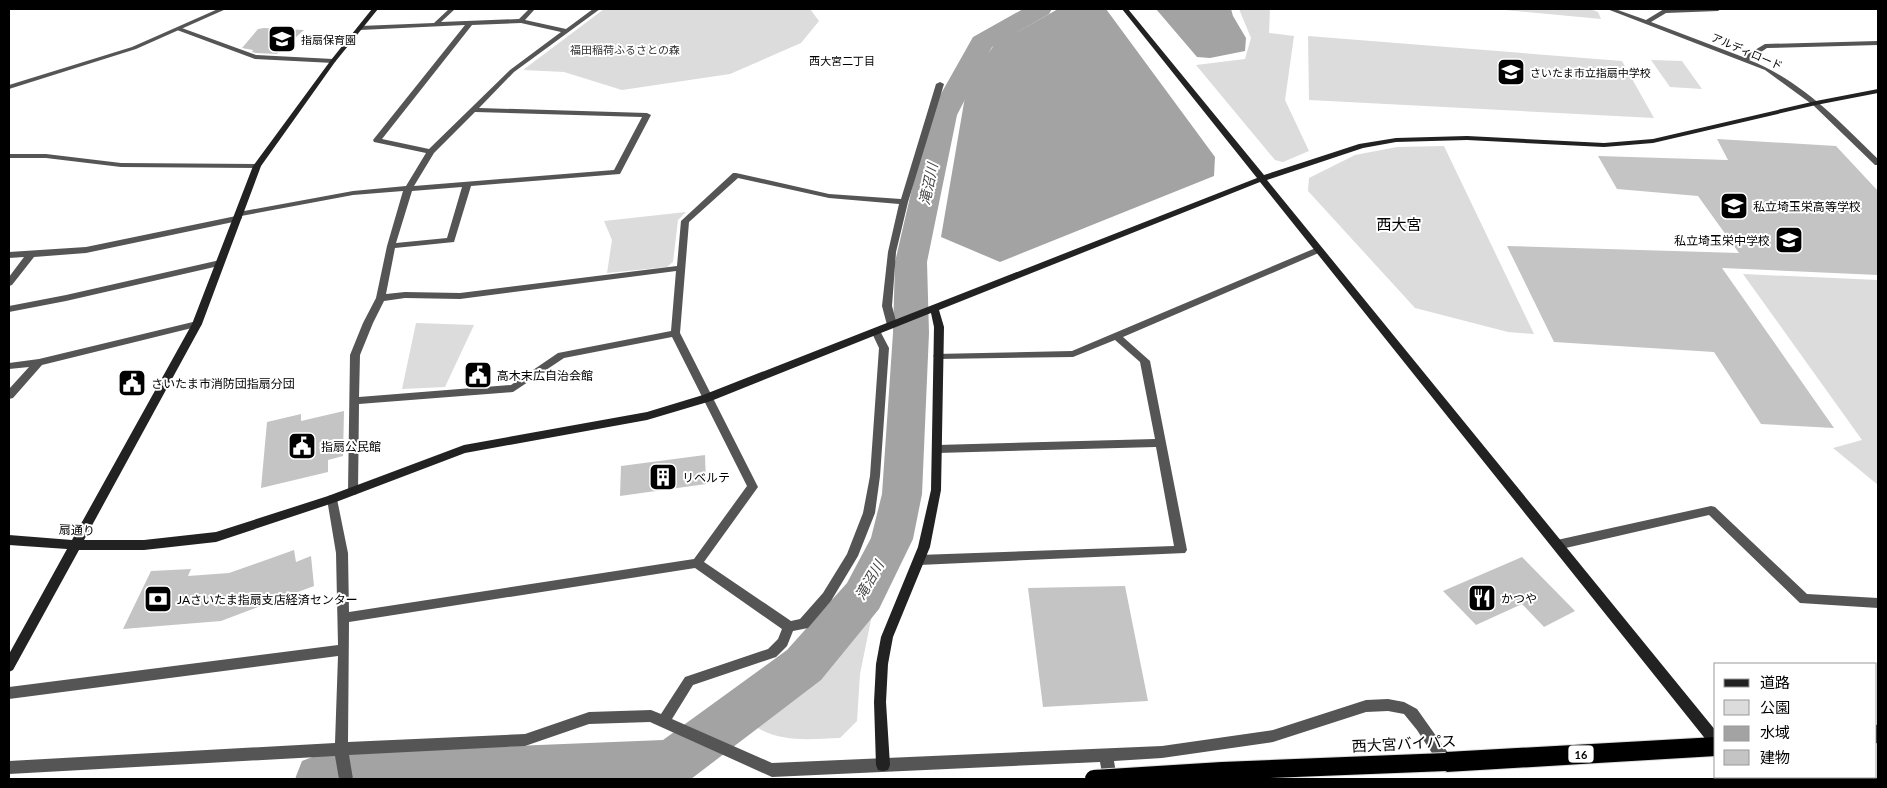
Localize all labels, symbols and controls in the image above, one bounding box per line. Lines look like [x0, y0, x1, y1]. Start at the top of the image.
school or university icon: 指扇保育園 [267, 24, 297, 54]
street label: アルディロード [1709, 30, 1785, 72]
place label: 指扇保育園 [301, 33, 356, 46]
park label: 福田稲荷ふるさとの森 [570, 43, 680, 56]
district label: 西大宮二丁目 [809, 54, 875, 67]
school or university icon: さいたま市立指扇中学校 [1496, 57, 1526, 87]
place label: さいたま市立指扇中学校 [1530, 66, 1651, 79]
water label: 滝沼川 [915, 160, 941, 206]
school or university icon: 私立埼玉栄高等学校 [1719, 191, 1749, 221]
place label: 私立埼玉栄高等学校 [1753, 199, 1861, 214]
district label: 西大宮 [1376, 215, 1422, 233]
school or university icon: 私立埼玉栄中学校 [1774, 225, 1804, 255]
place label: 私立埼玉栄中学校 [1674, 233, 1770, 248]
public building icon: 高木末広自治会館 [463, 360, 493, 390]
public building icon: さいたま市消防団指扇分団 [117, 368, 147, 398]
place label: 高木末広自治会館 [497, 368, 593, 383]
place label: さいたま市消防団指扇分団 [151, 376, 295, 391]
public building icon: 指扇公民館 [287, 431, 317, 461]
place label: 指扇公民館 [321, 439, 381, 454]
building icon: リベルテ [648, 462, 678, 492]
place label: リベルテ [682, 470, 730, 485]
street label: 扇通り [59, 522, 95, 538]
water label: 滝沼川 [851, 556, 888, 602]
restaurant icon: かつや [1467, 583, 1497, 613]
bank icon: JAさいたま指扇支店経済センター [143, 584, 173, 614]
place label: かつや [1501, 591, 1537, 606]
place label: JAさいたま指扇支店経済センター [177, 592, 358, 607]
legend [1714, 663, 1877, 778]
text: 道路 [1760, 673, 1790, 691]
text: 公園 [1760, 698, 1790, 716]
text: 水域 [1760, 723, 1790, 741]
street label: 西大宮バイパス [1351, 731, 1457, 755]
road number: 16 [1568, 746, 1594, 762]
text: 建物 [1760, 748, 1790, 766]

